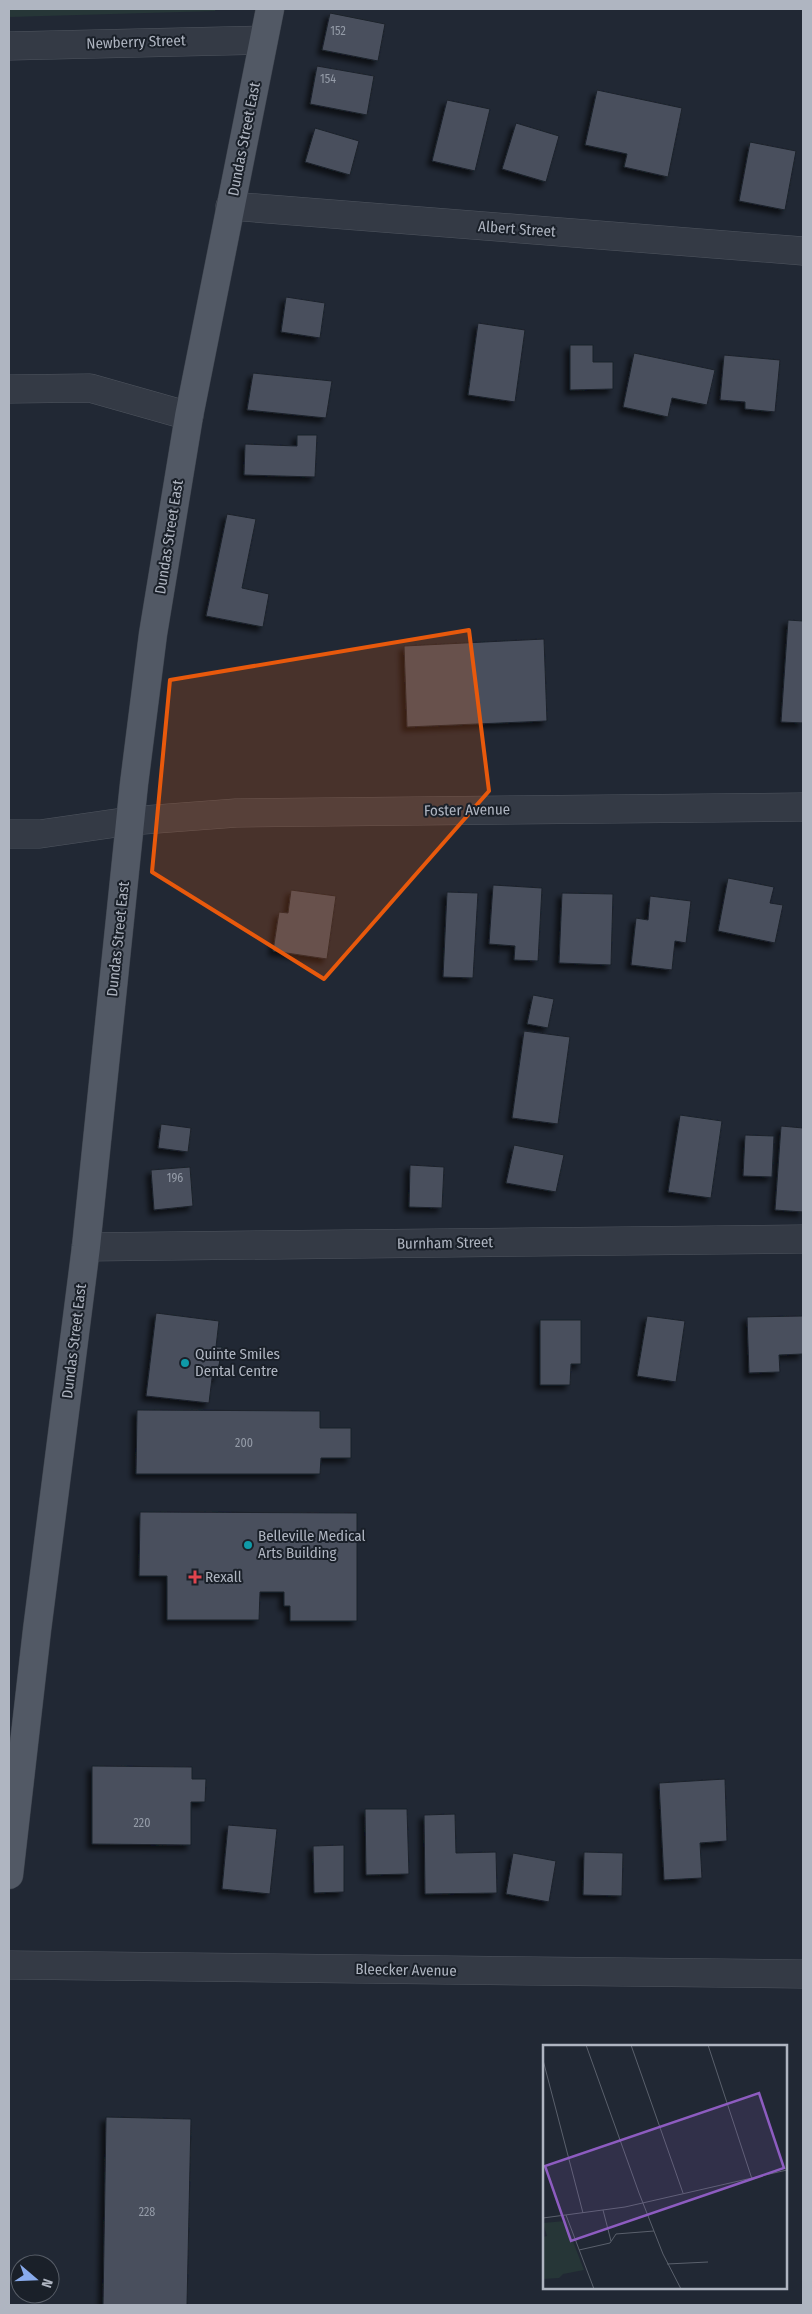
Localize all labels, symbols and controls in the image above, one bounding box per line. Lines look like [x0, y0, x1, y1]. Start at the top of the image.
house number: 152 [330, 24, 346, 38]
street label: Newberry Street [86, 31, 186, 53]
house number: 154 [320, 72, 336, 86]
street label: Dundas Street East [224, 81, 264, 197]
street label: Albert Street [478, 217, 557, 241]
street label: Dundas Street East [151, 478, 187, 595]
street label: Foster Avenue [424, 800, 510, 820]
street label: Dundas Street East [103, 881, 133, 997]
house number: 196 [167, 1171, 183, 1185]
street label: Burnham Street [397, 1233, 493, 1253]
street label: Dundas Street East [58, 1282, 90, 1399]
place label: Quinte Smiles Dental Centre [195, 1345, 280, 1380]
marker: Quinte Smiles Dental Centre [179, 1357, 191, 1369]
house number: 200 [235, 1436, 253, 1450]
place label: Belleville Medical Arts Building [258, 1527, 365, 1562]
marker: Belleville Medical Arts Building [242, 1539, 254, 1551]
place label: Rexall [205, 1568, 242, 1586]
marker: Rexall [189, 1571, 201, 1583]
house number: 220 [134, 1816, 150, 1830]
street label: Bleecker Avenue [355, 1960, 457, 1980]
inset map [543, 2045, 787, 2289]
house number: 228 [139, 2205, 155, 2219]
north arrow [10, 2254, 60, 2304]
text: N [37, 2276, 56, 2290]

